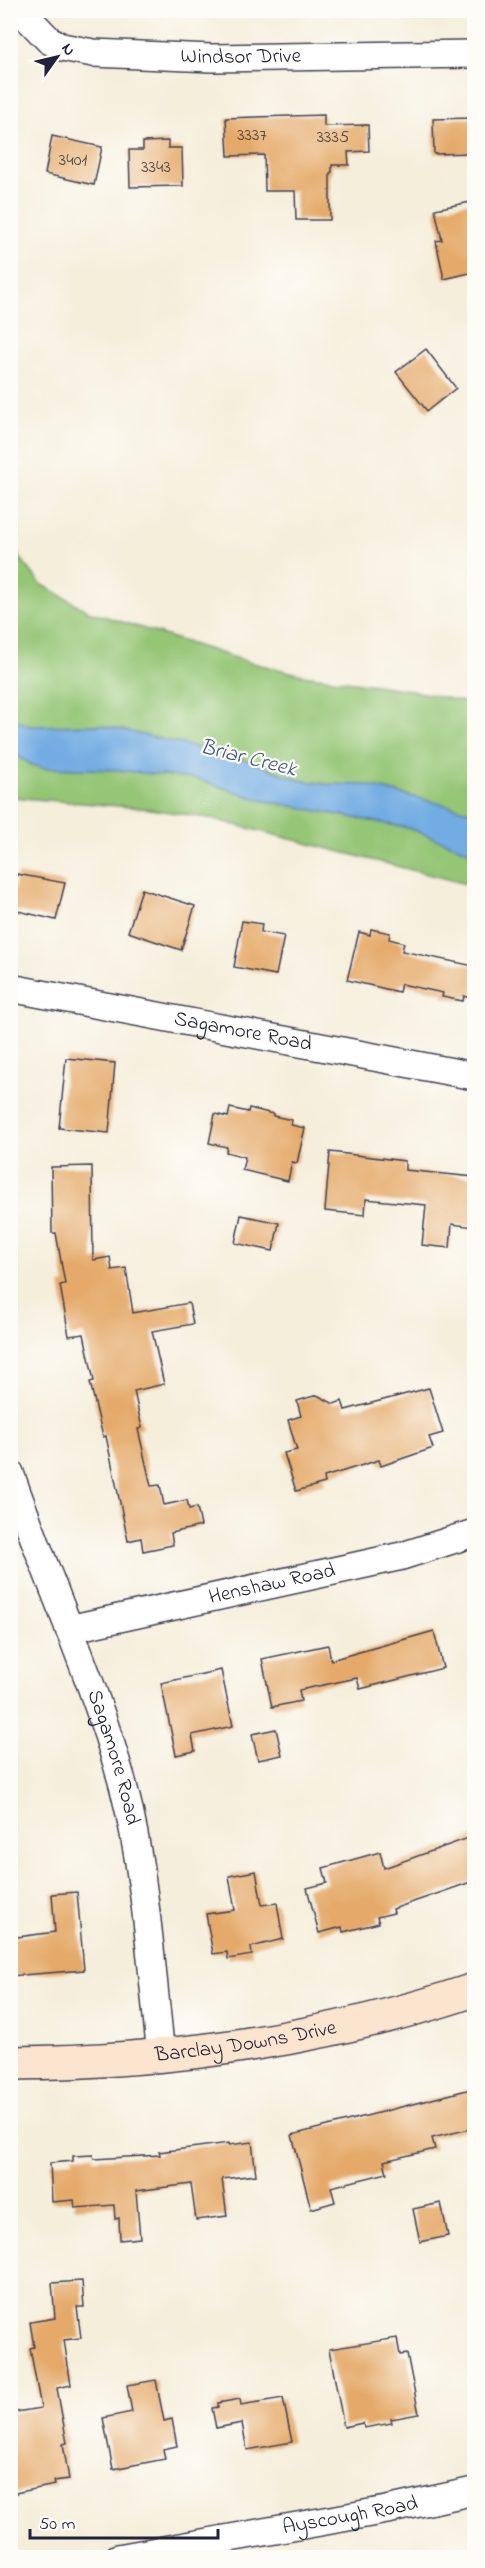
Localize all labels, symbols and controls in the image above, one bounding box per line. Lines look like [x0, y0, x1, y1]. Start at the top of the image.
north arrow [27, 27, 87, 87]
text: N [55, 39, 81, 61]
street label: Windsor Drive [180, 42, 302, 73]
house number: 3337 [237, 123, 267, 149]
house number: 3335 [317, 125, 349, 151]
house number: 3401 [59, 148, 87, 174]
house number: 3343 [141, 155, 171, 181]
water label: Briar Creek [197, 732, 301, 787]
street label: Sagamore Road [171, 1004, 314, 1060]
street label: Henshaw Road [206, 1556, 338, 1613]
street label: Sagamore Road [79, 1686, 147, 1828]
street label: Barclay Downs Drive [153, 2013, 340, 2071]
street label: Ayscough Road [280, 2489, 421, 2543]
scale bar [30, 2502, 218, 2540]
text: 50 m [39, 2512, 76, 2538]

